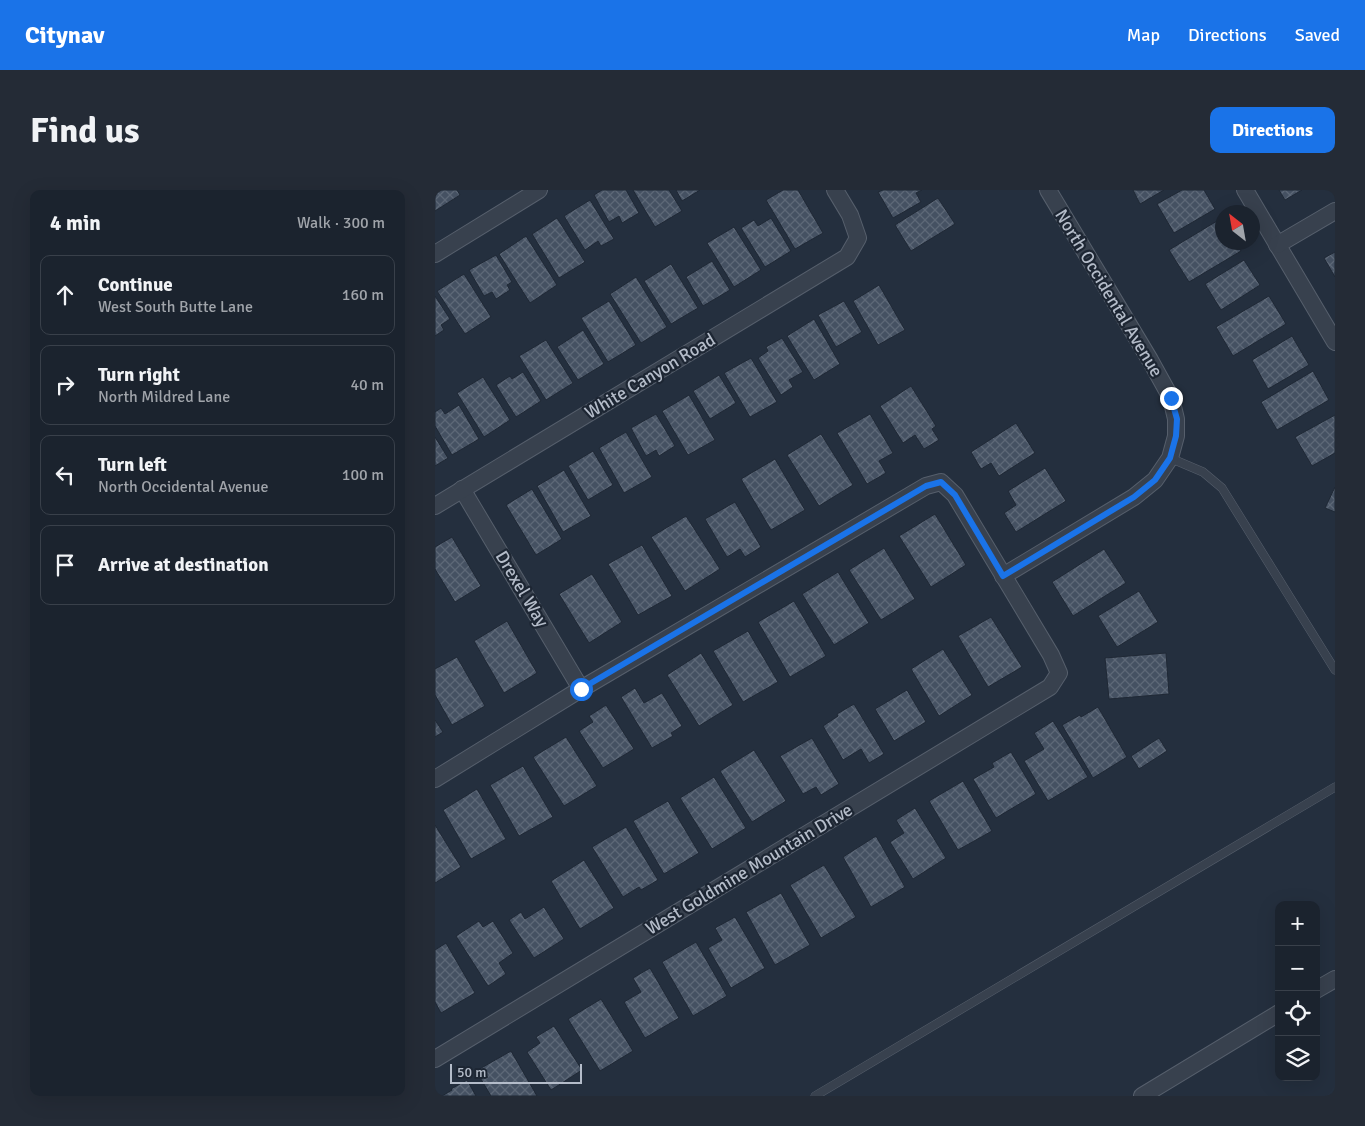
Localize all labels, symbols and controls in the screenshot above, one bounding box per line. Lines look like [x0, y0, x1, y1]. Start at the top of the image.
text: Citynav [25, 20, 104, 50]
text: Map [1127, 24, 1160, 46]
text: Directions [1188, 24, 1267, 46]
text: Saved [1295, 24, 1340, 46]
button: Directions [1210, 107, 1335, 153]
text: Find us [30, 109, 140, 152]
street label: North Occidental Avenue [1050, 205, 1168, 381]
north arrow [1215, 205, 1260, 250]
text: 4 min [50, 210, 101, 236]
text: Walk · 300 m [297, 213, 385, 233]
text: Continue [98, 273, 173, 297]
icon: ahead [51, 281, 79, 309]
text: 160 m [342, 285, 384, 305]
text: West South Butte Lane [98, 297, 253, 317]
street label: White Canyon Road [581, 328, 719, 424]
text: Turn right [98, 363, 180, 387]
icon: right [51, 371, 79, 399]
text: 40 m [350, 375, 384, 395]
text: North Mildred Lane [98, 387, 230, 407]
route end [1160, 387, 1183, 410]
text: Turn left [98, 453, 167, 477]
icon: left [51, 461, 79, 489]
text: 100 m [342, 465, 384, 485]
text: North Occidental Avenue [98, 477, 268, 497]
street label: Drexel Way [491, 547, 554, 632]
icon: arrive [51, 551, 79, 579]
text: Arrive at destination [98, 553, 269, 577]
route start [570, 678, 593, 701]
street label: West Goldmine Mountain Drive [642, 798, 856, 940]
map controls [1275, 901, 1320, 1081]
button: + [1275, 901, 1320, 946]
button: − [1275, 946, 1320, 991]
button: locate [1275, 991, 1320, 1036]
button: layers [1275, 1036, 1320, 1081]
scale bar [450, 1061, 583, 1084]
text: 50 m [457, 1064, 486, 1081]

